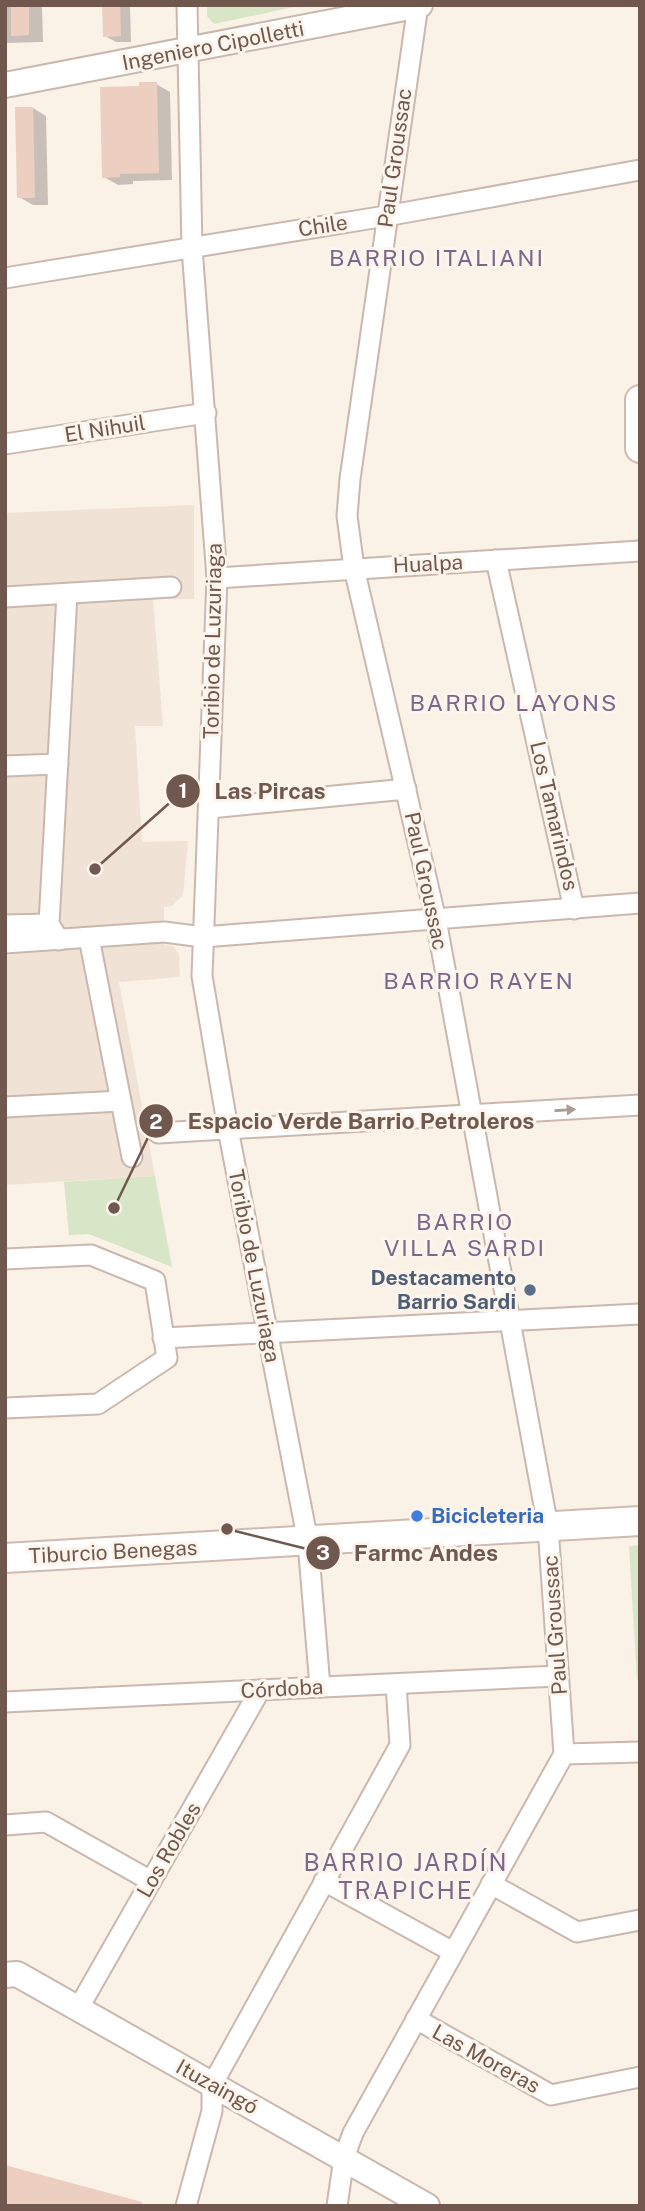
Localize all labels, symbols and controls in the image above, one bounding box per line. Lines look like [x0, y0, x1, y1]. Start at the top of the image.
street label: Ingeniero Cipolletti [120, 16, 306, 75]
street label: Paul Groussac [372, 87, 417, 229]
street label: Chile [296, 209, 349, 242]
district label: BARRIO ITALIANI [329, 244, 545, 271]
street label: El Nihuil [63, 410, 147, 447]
street label: Toribio de Luzuriaga [198, 543, 227, 739]
street label: Hualpa [392, 549, 464, 578]
district label: BARRIO LAYONS [410, 689, 618, 716]
street label: Los Tamarindos [525, 739, 584, 893]
callout: Las Pircas [166, 769, 340, 813]
text: Las Pircas [214, 777, 326, 804]
text: 1 [179, 778, 188, 803]
street label: Paul Groussac [400, 810, 453, 952]
district label: BARRIO RAYEN [383, 967, 575, 994]
callout: Espacio Verde Barrio Petroleros [138, 1099, 549, 1143]
one-way arrow [554, 1104, 576, 1115]
text: Espacio Verde Barrio Petroleros [187, 1107, 535, 1134]
text: 2 [149, 1109, 163, 1134]
street label: Toribio de Luzuriaga [223, 1167, 285, 1365]
district label: BARRIO VILLA SARDI [384, 1208, 546, 1261]
place label: Destacamento Barrio Sardi [370, 1265, 516, 1314]
marker: Destacamento Barrio Sardi [522, 1282, 538, 1298]
place label: Bicicleteria [431, 1503, 544, 1528]
marker: Bicicleteria [409, 1508, 425, 1524]
callout: Farmc Andes [305, 1531, 512, 1575]
street label: Tiburcio Benegas [28, 1535, 198, 1568]
text: Farmc Andes [354, 1539, 498, 1566]
text: 3 [316, 1540, 330, 1565]
street label: Paul Groussac [537, 1554, 572, 1696]
street label: Córdoba [240, 1674, 324, 1703]
street label: Los Robles [131, 1798, 206, 1902]
district label: BARRIO JARDÍN TRAPICHE [303, 1848, 509, 1904]
street label: Las Moreras [428, 2019, 544, 2098]
street label: Ituzaingó [172, 2054, 263, 2119]

